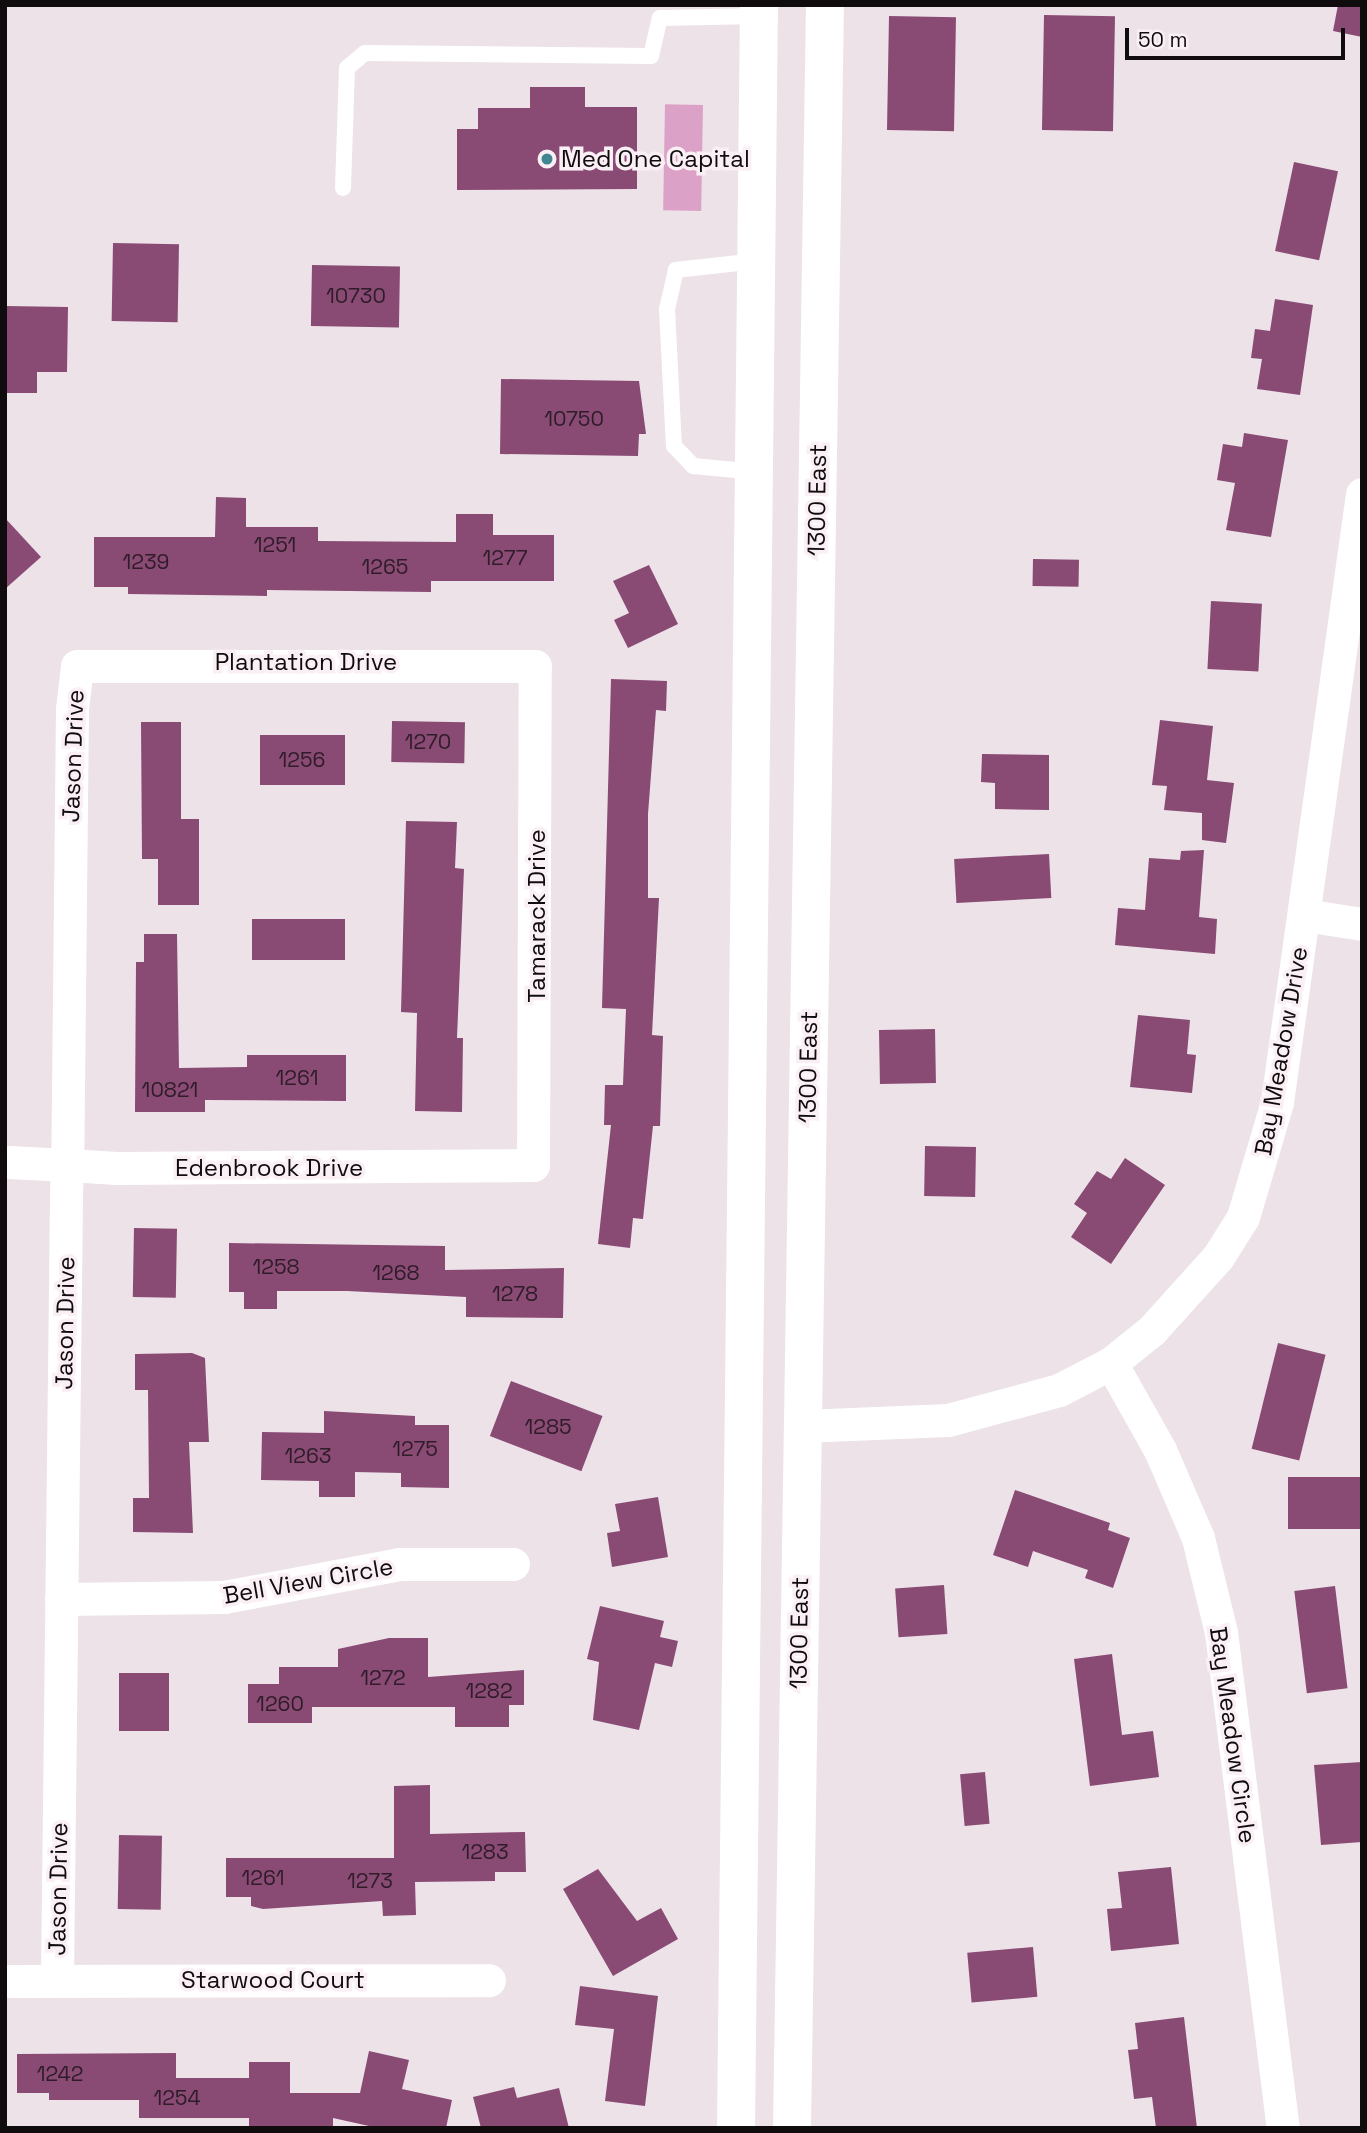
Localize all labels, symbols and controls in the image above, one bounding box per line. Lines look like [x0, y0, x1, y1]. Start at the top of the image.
scale bar [1129, 14, 1350, 58]
text: 50 m [1138, 26, 1188, 53]
place label: Med One Capital [561, 145, 750, 173]
marker: Med One Capital [539, 151, 555, 167]
house number: 10730 [326, 283, 386, 309]
house number: 10750 [544, 406, 604, 432]
street label: 1300 East [802, 444, 832, 556]
house number: 1251 [254, 532, 296, 558]
house number: 1277 [483, 545, 527, 571]
house number: 1239 [123, 549, 169, 575]
house number: 1265 [362, 554, 408, 580]
street label: Plantation Drive [215, 648, 397, 676]
street label: Jason Drive [56, 689, 90, 823]
house number: 1270 [405, 729, 451, 755]
house number: 1256 [279, 747, 325, 773]
street label: Tamarack Drive [523, 829, 551, 1003]
street label: Bay Meadow Drive [1248, 944, 1314, 1158]
street label: 1300 East [793, 1011, 823, 1123]
house number: 1261 [275, 1065, 319, 1091]
house number: 10821 [142, 1077, 198, 1103]
street label: Edenbrook Drive [175, 1154, 363, 1182]
house number: 1258 [252, 1254, 300, 1280]
street label: Jason Drive [49, 1256, 81, 1390]
house number: 1268 [372, 1260, 420, 1286]
house number: 1278 [492, 1281, 538, 1307]
house number: 1285 [524, 1414, 572, 1440]
house number: 1275 [392, 1436, 438, 1462]
house number: 1263 [285, 1443, 331, 1469]
street label: Bell View Circle [221, 1552, 395, 1610]
street label: 1300 East [784, 1577, 814, 1689]
street label: Bay Meadow Circle [1204, 1625, 1262, 1845]
house number: 1272 [360, 1665, 406, 1691]
house number: 1282 [465, 1678, 513, 1704]
house number: 1260 [256, 1691, 304, 1717]
street label: Jason Drive [42, 1822, 74, 1956]
house number: 1283 [461, 1839, 509, 1865]
house number: 1261 [241, 1865, 285, 1891]
house number: 1273 [347, 1868, 393, 1894]
street label: Starwood Court [181, 1966, 365, 1994]
house number: 1242 [37, 2061, 83, 2087]
house number: 1254 [153, 2085, 201, 2111]

